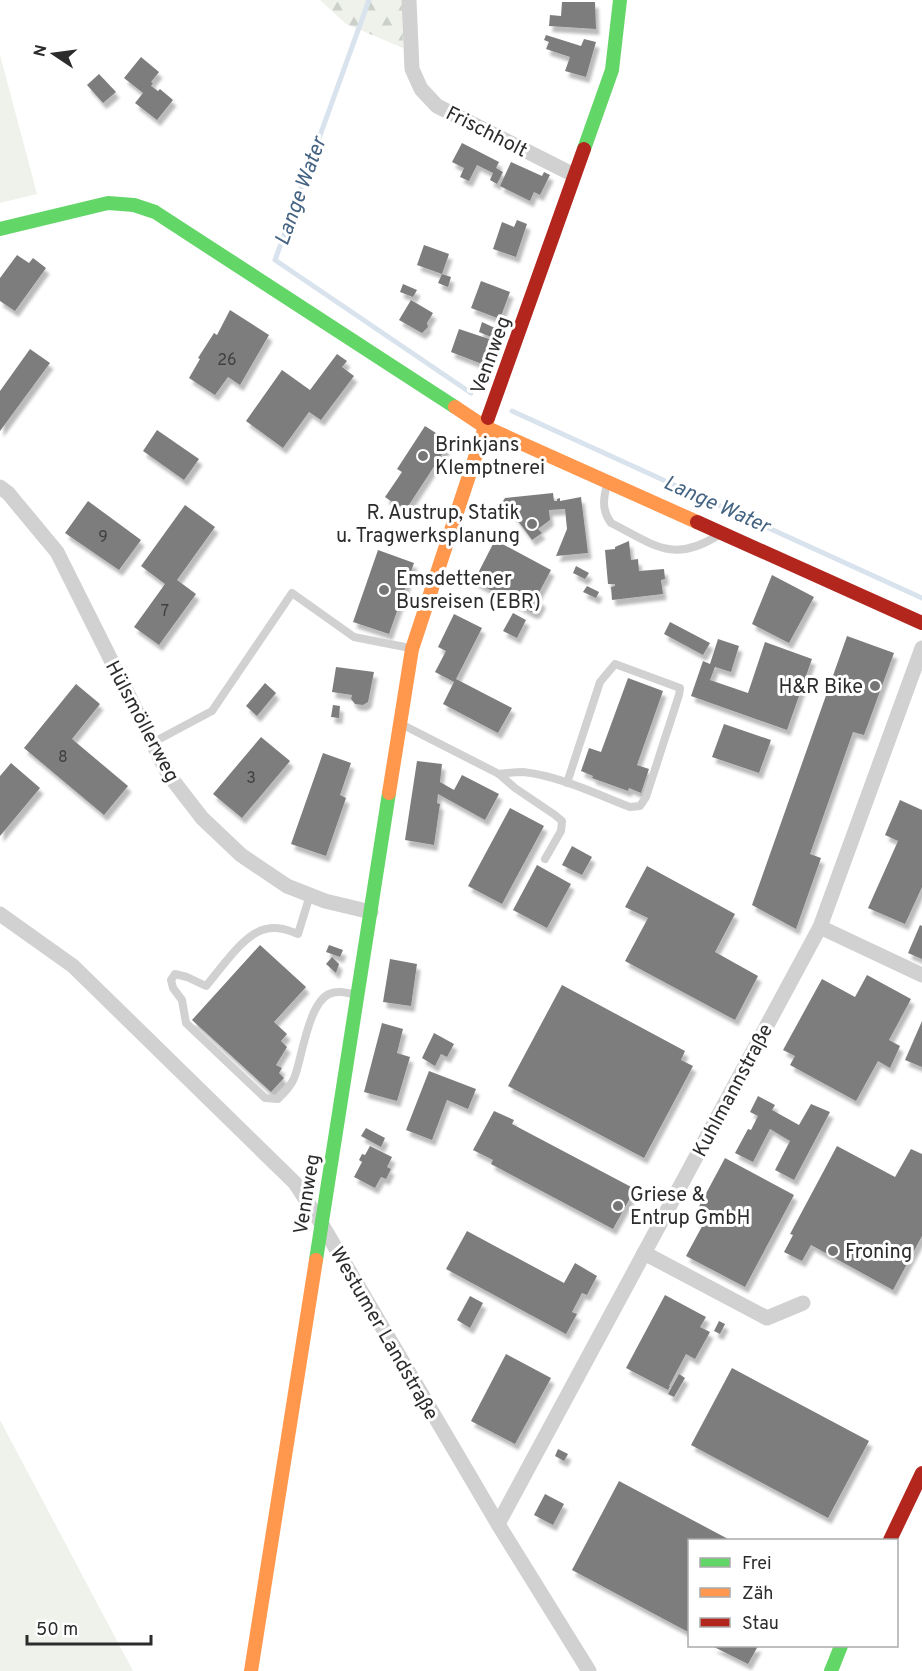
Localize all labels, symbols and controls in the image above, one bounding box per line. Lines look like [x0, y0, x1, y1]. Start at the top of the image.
north arrow [24, 24, 84, 84]
text: N [30, 43, 52, 59]
street label: Frischholt [441, 101, 531, 164]
water label: Lange Water [269, 132, 334, 250]
street label: Vennweg [466, 313, 518, 398]
house number: 26 [217, 351, 237, 371]
place label: Brinkjans Klemptnerei [435, 433, 545, 482]
marker: Brinkjans Klemptnerei [416, 449, 430, 463]
water label: Lange Water [659, 470, 776, 542]
place label: R. Austrup, Statik u. Tragwerksplanung [336, 501, 520, 550]
marker: R. Austrup, Statik u. Tragwerksplanung [525, 517, 539, 531]
house number: 9 [98, 528, 108, 548]
place label: Emsdettener Busreisen (EBR) [396, 567, 541, 616]
marker: Emsdettener Busreisen (EBR) [377, 583, 391, 597]
house number: 7 [161, 602, 169, 622]
street label: Hülsmöllerweg [98, 657, 184, 787]
place label: H&R Bike [778, 675, 863, 701]
marker: H&R Bike [868, 679, 882, 693]
house number: 8 [58, 748, 68, 768]
house number: 3 [246, 769, 256, 789]
street label: Kuhlmannstraße [688, 1020, 780, 1162]
street label: Vennweg [289, 1152, 327, 1236]
place label: Griese & Entrup GmbH [630, 1183, 751, 1232]
marker: Griese & Entrup GmbH [611, 1199, 625, 1213]
place label: Froning [845, 1240, 912, 1266]
street label: Westumer Landstraße [323, 1243, 443, 1425]
marker: Froning [826, 1244, 840, 1258]
legend [688, 1539, 898, 1647]
text: Frei [742, 1553, 772, 1576]
text: Zäh [742, 1583, 773, 1606]
scale bar [27, 1608, 152, 1646]
text: Stau [742, 1613, 779, 1636]
text: 50 m [36, 1619, 78, 1642]

